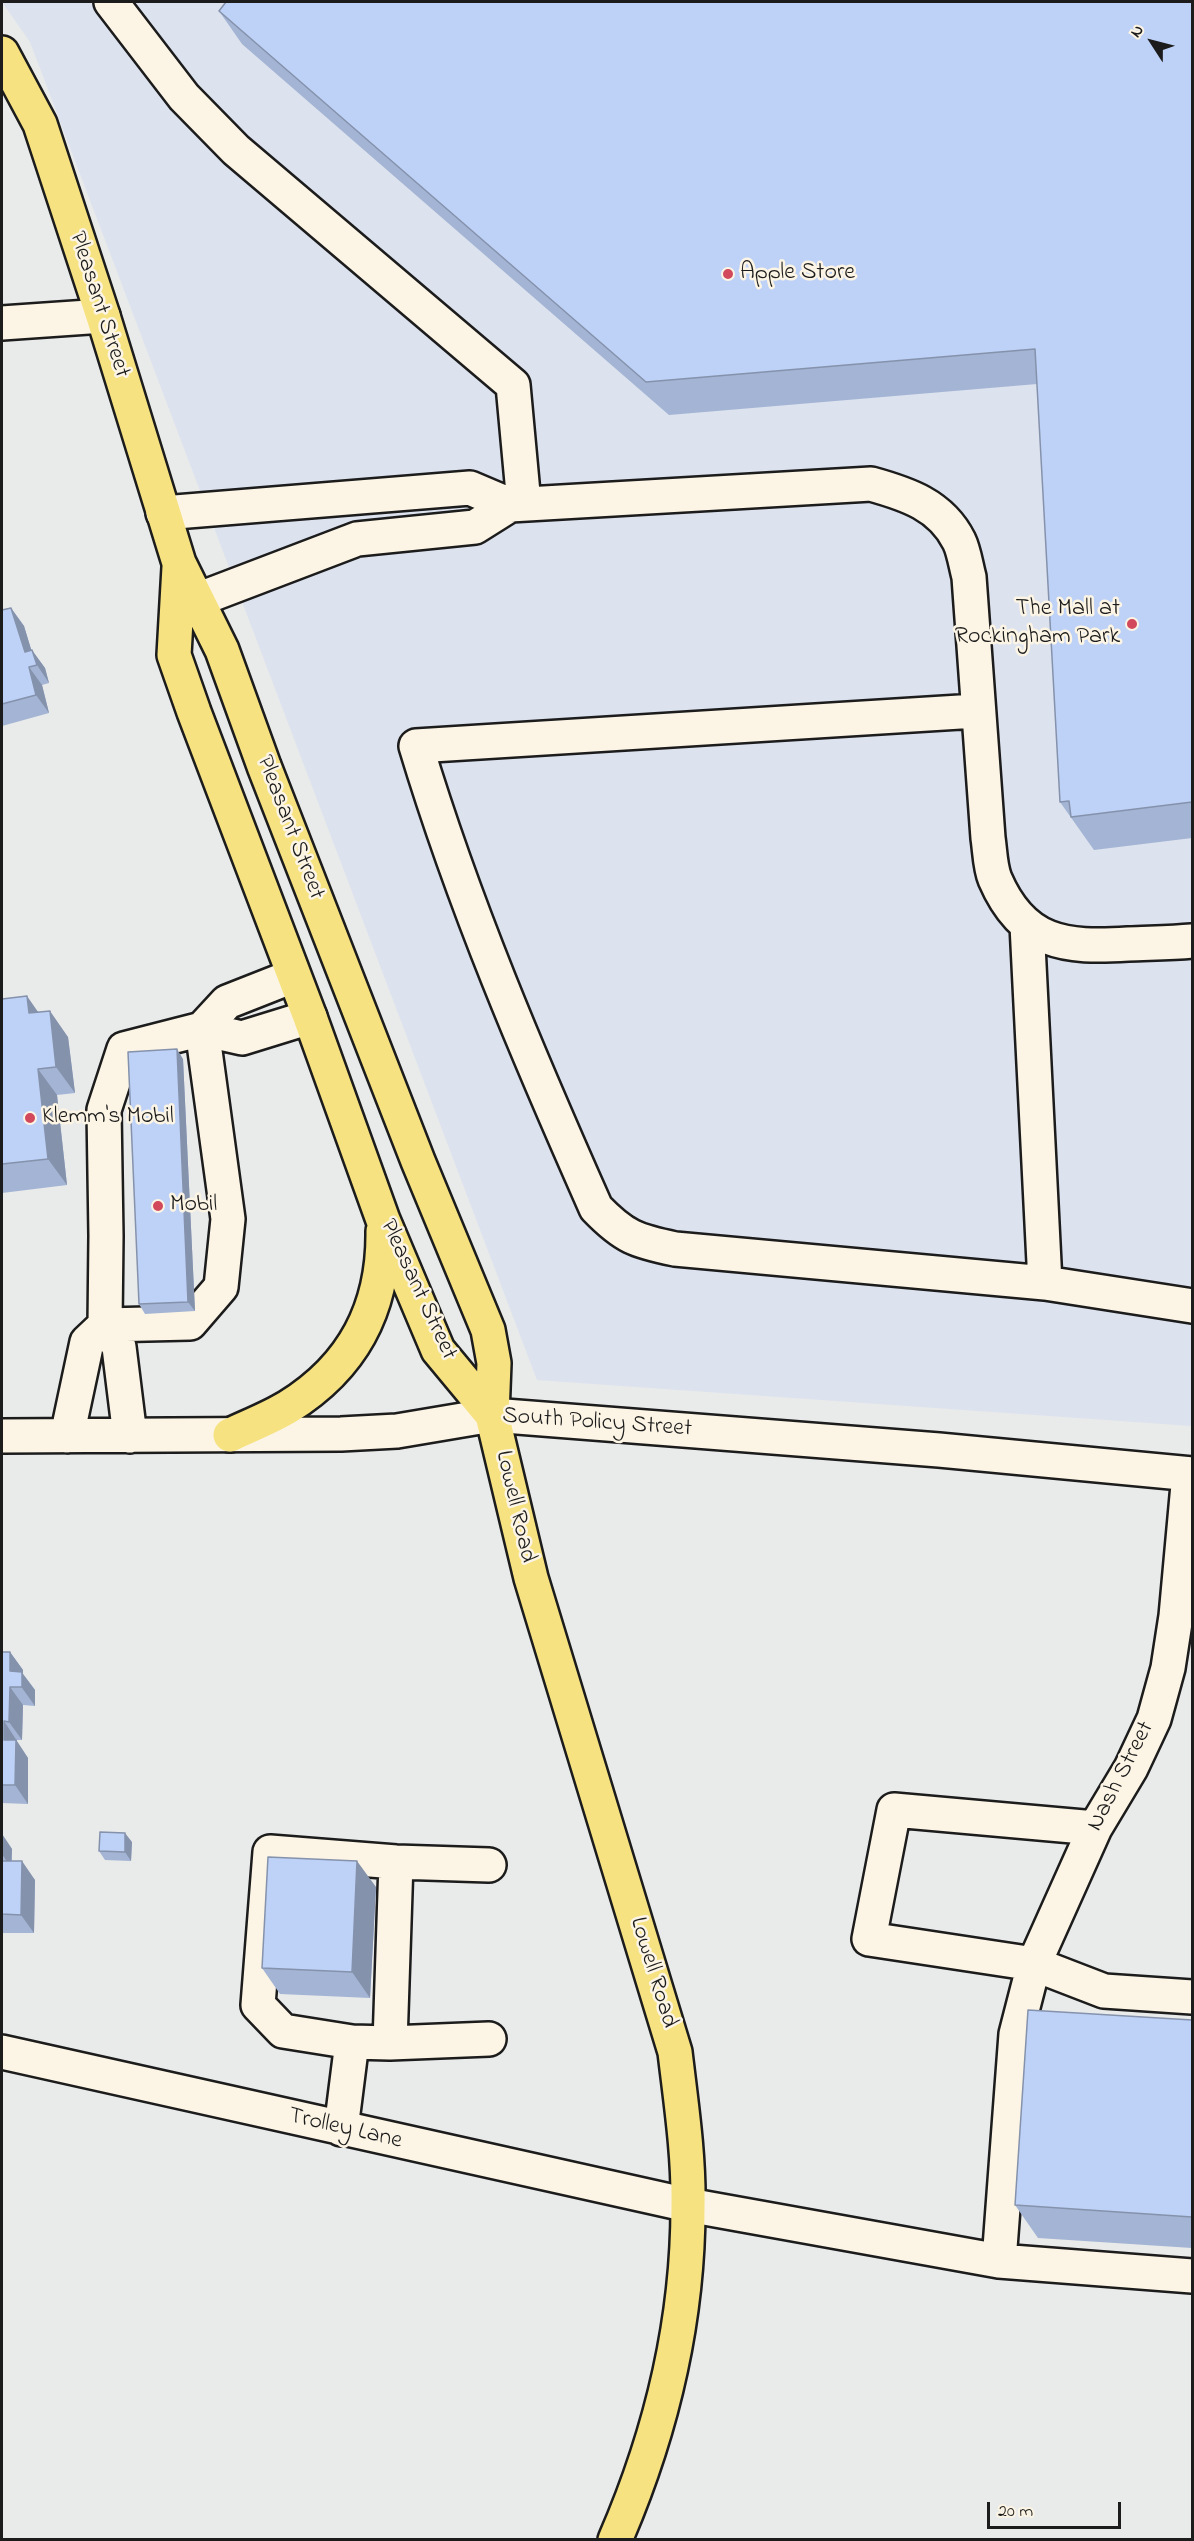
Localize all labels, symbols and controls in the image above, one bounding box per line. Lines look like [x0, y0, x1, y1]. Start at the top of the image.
north arrow [1122, 12, 1182, 72]
text: N [1125, 20, 1150, 43]
street label: Pleasant Street [61, 228, 135, 382]
place label: Apple Store [740, 260, 855, 288]
marker: Apple Store [721, 267, 735, 281]
place label: The Mall at Rockingham Park [955, 596, 1120, 652]
marker: The Mall at Rockingham Park [1125, 617, 1139, 631]
street label: Pleasant Street [248, 752, 330, 904]
place label: Klemm's Mobil [42, 1104, 174, 1132]
marker: Klemm's Mobil [23, 1111, 37, 1125]
place label: Mobil [170, 1192, 217, 1220]
marker: Mobil [151, 1199, 165, 1213]
street label: Pleasant Street [372, 1215, 462, 1365]
street label: South Policy Street [501, 1403, 693, 1445]
street label: Lowell Road [487, 1448, 541, 1566]
street label: Nash Street [1082, 1717, 1162, 1837]
street label: Lowell Road [622, 1914, 682, 2032]
street label: Trolley Lane [285, 2103, 405, 2157]
scale bar [990, 2490, 1124, 2528]
text: 20 m [998, 2499, 1033, 2525]

